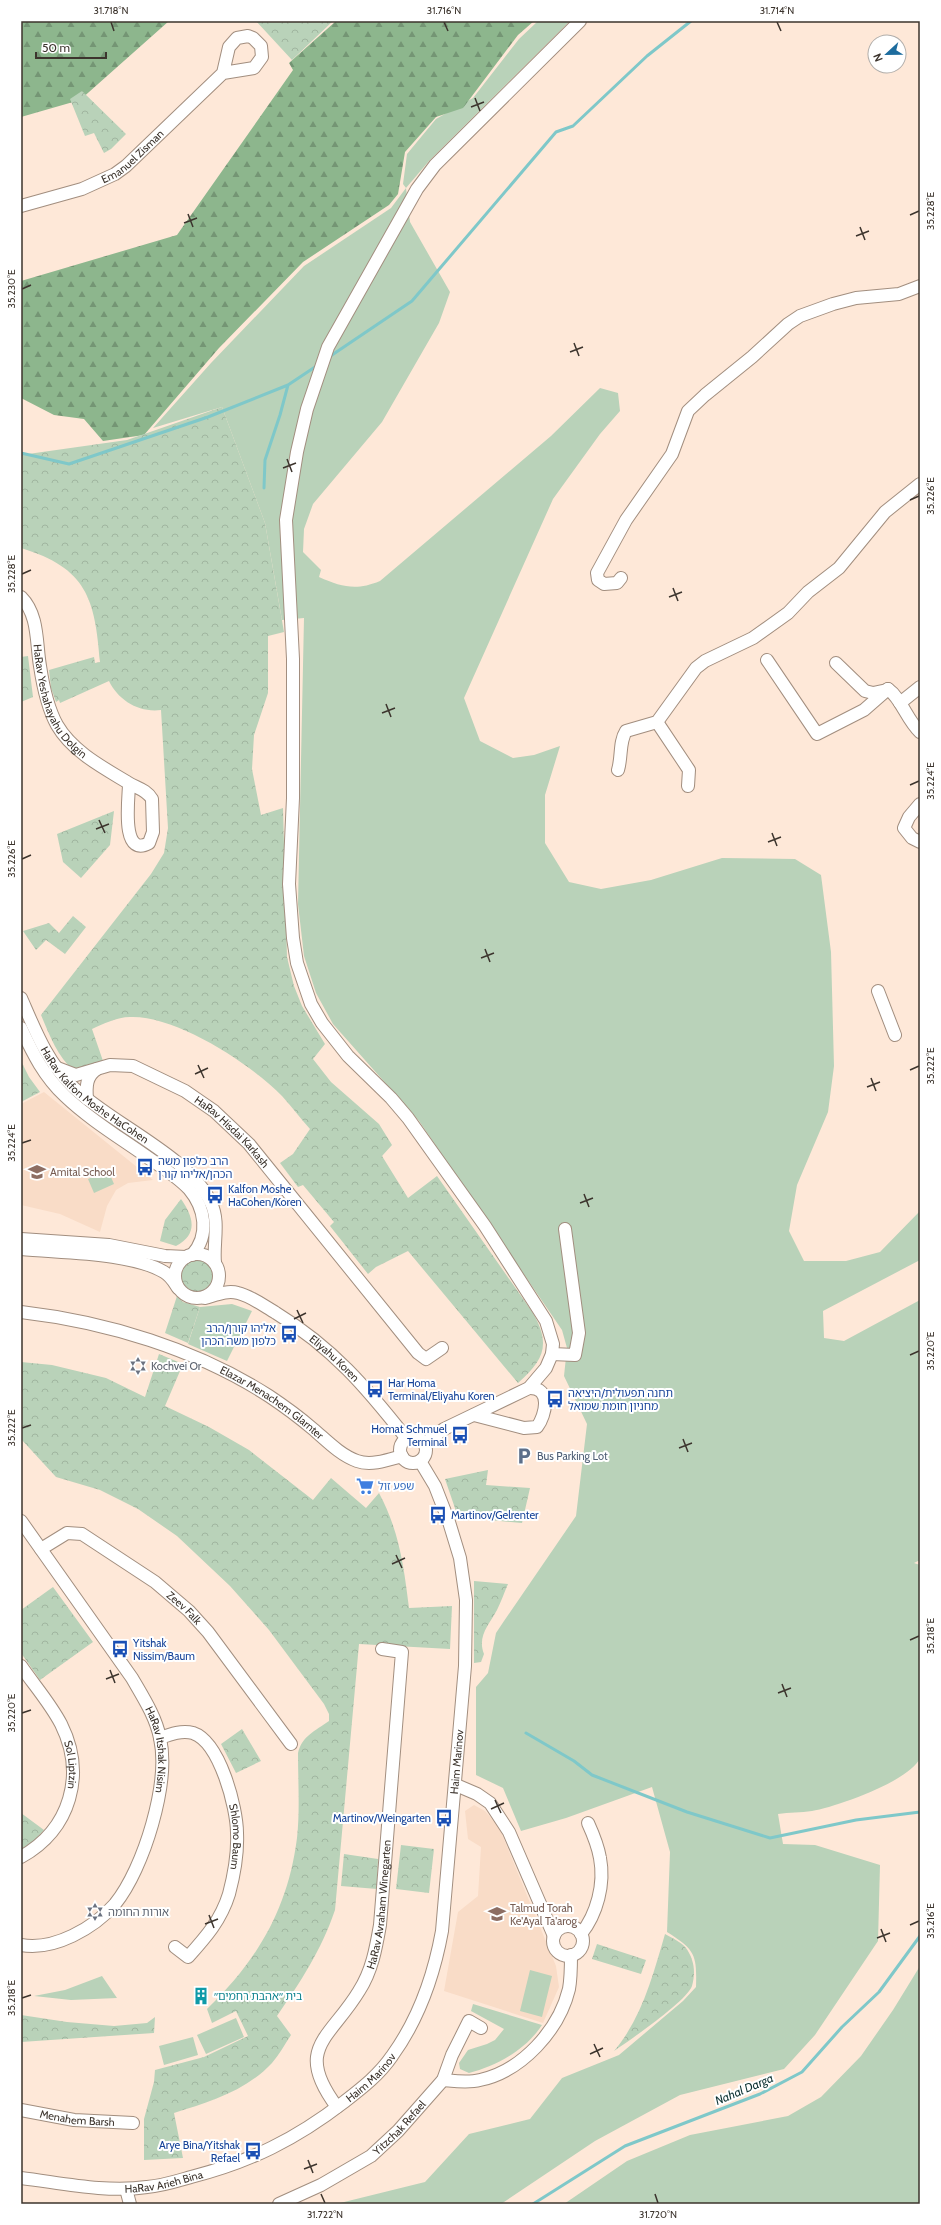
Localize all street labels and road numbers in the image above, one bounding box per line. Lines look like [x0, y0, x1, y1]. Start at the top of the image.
street label: Emanuel Zisman [99, 127, 167, 186]
street label: HaRav Yeshahayahu Dolgin [31, 644, 90, 761]
street label: HaRav Kalfon Moshe HaCohen [38, 1044, 151, 1146]
street label: HaRav Hisdai Karkash [192, 1093, 272, 1171]
street label: Eliyahu Koren [307, 1332, 362, 1385]
street label: Elazar Menachem Glarnter [218, 1363, 327, 1442]
street label: Zeev Falk [164, 1588, 205, 1627]
street label: HaRav Itshak Nisim [142, 1704, 169, 1794]
street label: Haim Marinov [447, 1728, 467, 1795]
street label: Sol Liptzin [61, 1739, 80, 1790]
street label: Shlomo Baum [226, 1802, 244, 1871]
street label: HaRav Avraham Winegarten [363, 1839, 394, 1971]
street label: Haim Marinov [343, 2050, 399, 2105]
street label: Yitzchak Refael [369, 2097, 429, 2159]
street label: Menahem Barsh [39, 2107, 115, 2129]
street label: HaRav Arieh Bina [124, 2167, 205, 2196]

